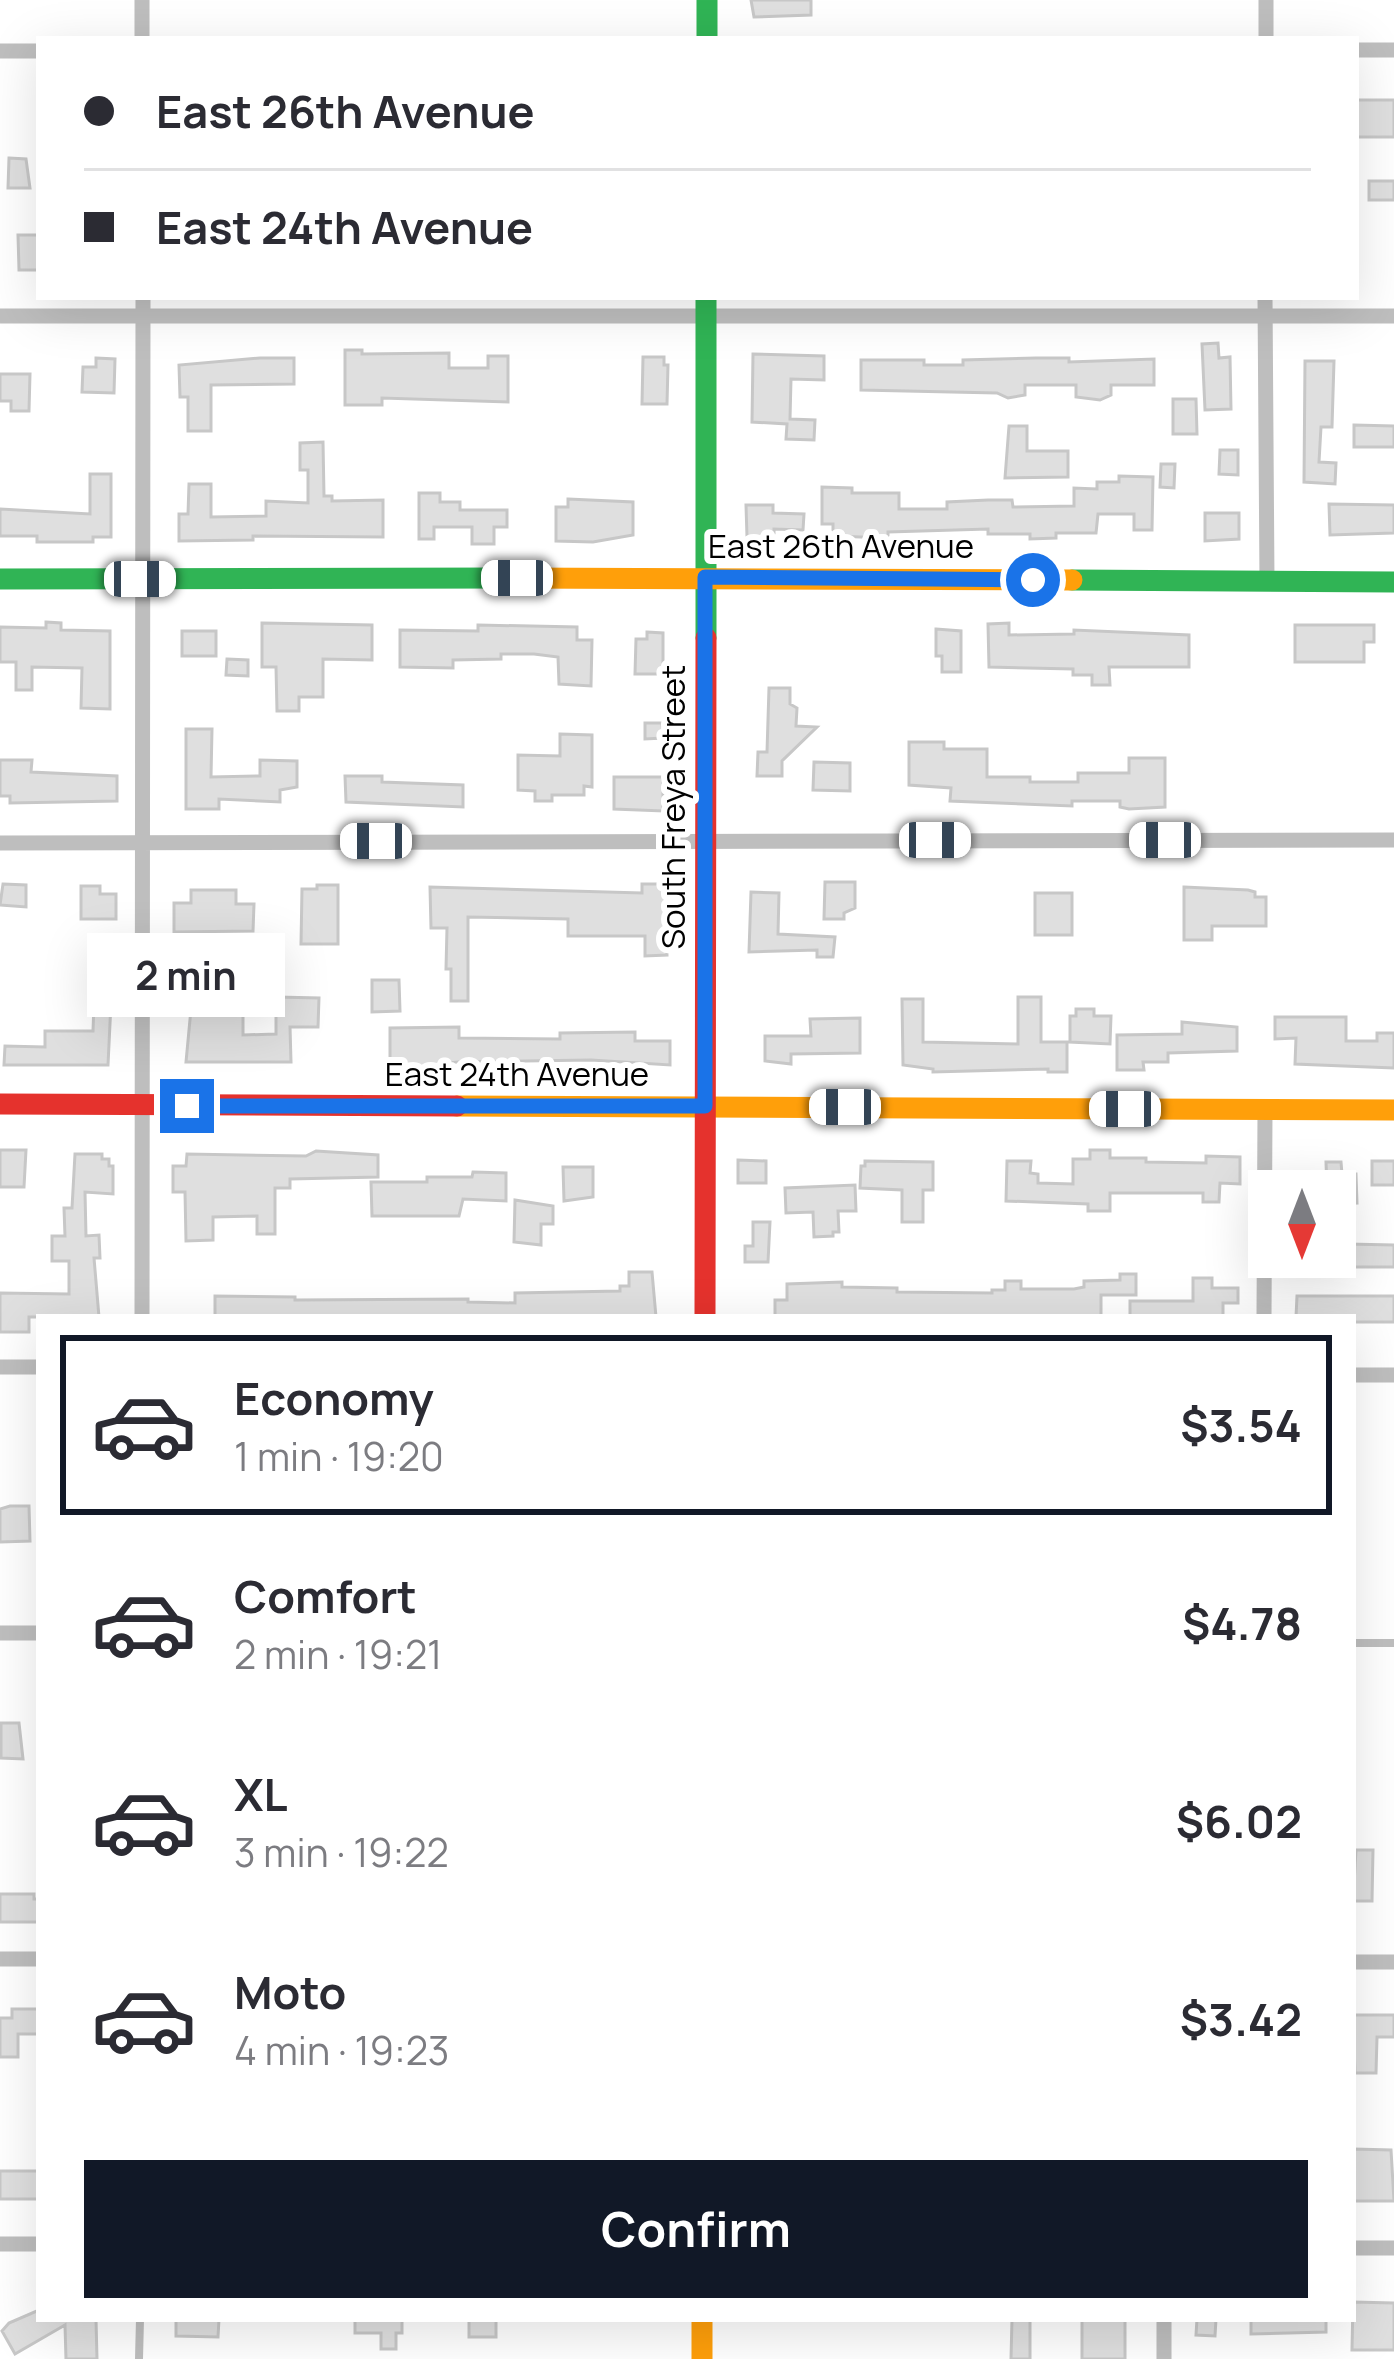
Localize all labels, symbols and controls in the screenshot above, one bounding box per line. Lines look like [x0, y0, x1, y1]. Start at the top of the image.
text: East 26th Avenue [156, 80, 535, 142]
text: East 24th Avenue [156, 196, 533, 258]
street label: East 26th Avenue [708, 523, 974, 568]
route start [1006, 553, 1060, 607]
car [481, 560, 553, 596]
car [104, 561, 176, 597]
street label: South Freya Street [650, 665, 695, 949]
car [899, 822, 971, 858]
car [1129, 822, 1201, 858]
car [340, 823, 412, 859]
callout: 2 min [88, 932, 286, 1016]
text: 2 min [135, 948, 237, 1002]
street label: East 24th Avenue [385, 1051, 649, 1096]
route end [160, 1079, 214, 1133]
car [809, 1089, 881, 1125]
car [1089, 1091, 1161, 1127]
north arrow [1248, 1170, 1356, 1278]
map controls [1248, 1170, 1356, 1278]
text: Economy [234, 1367, 434, 1429]
icon: car [90, 1371, 198, 1479]
text: $3.54 [1180, 1394, 1302, 1456]
text: 1 min · 19:20 [234, 1429, 444, 1483]
text: Comfort [234, 1565, 417, 1627]
icon: car [90, 1569, 198, 1677]
text: $4.78 [1182, 1592, 1302, 1654]
text: 2 min · 19:21 [234, 1627, 442, 1681]
text: XL [234, 1763, 288, 1825]
icon: car [90, 1767, 198, 1875]
text: $6.02 [1176, 1790, 1302, 1852]
text: 3 min · 19:22 [234, 1825, 449, 1879]
text: Moto [234, 1961, 346, 2023]
icon: car [90, 1965, 198, 2073]
text: $3.42 [1180, 1988, 1302, 2050]
text: 4 min · 19:23 [234, 2023, 449, 2077]
button: Confirm [84, 2160, 1308, 2298]

